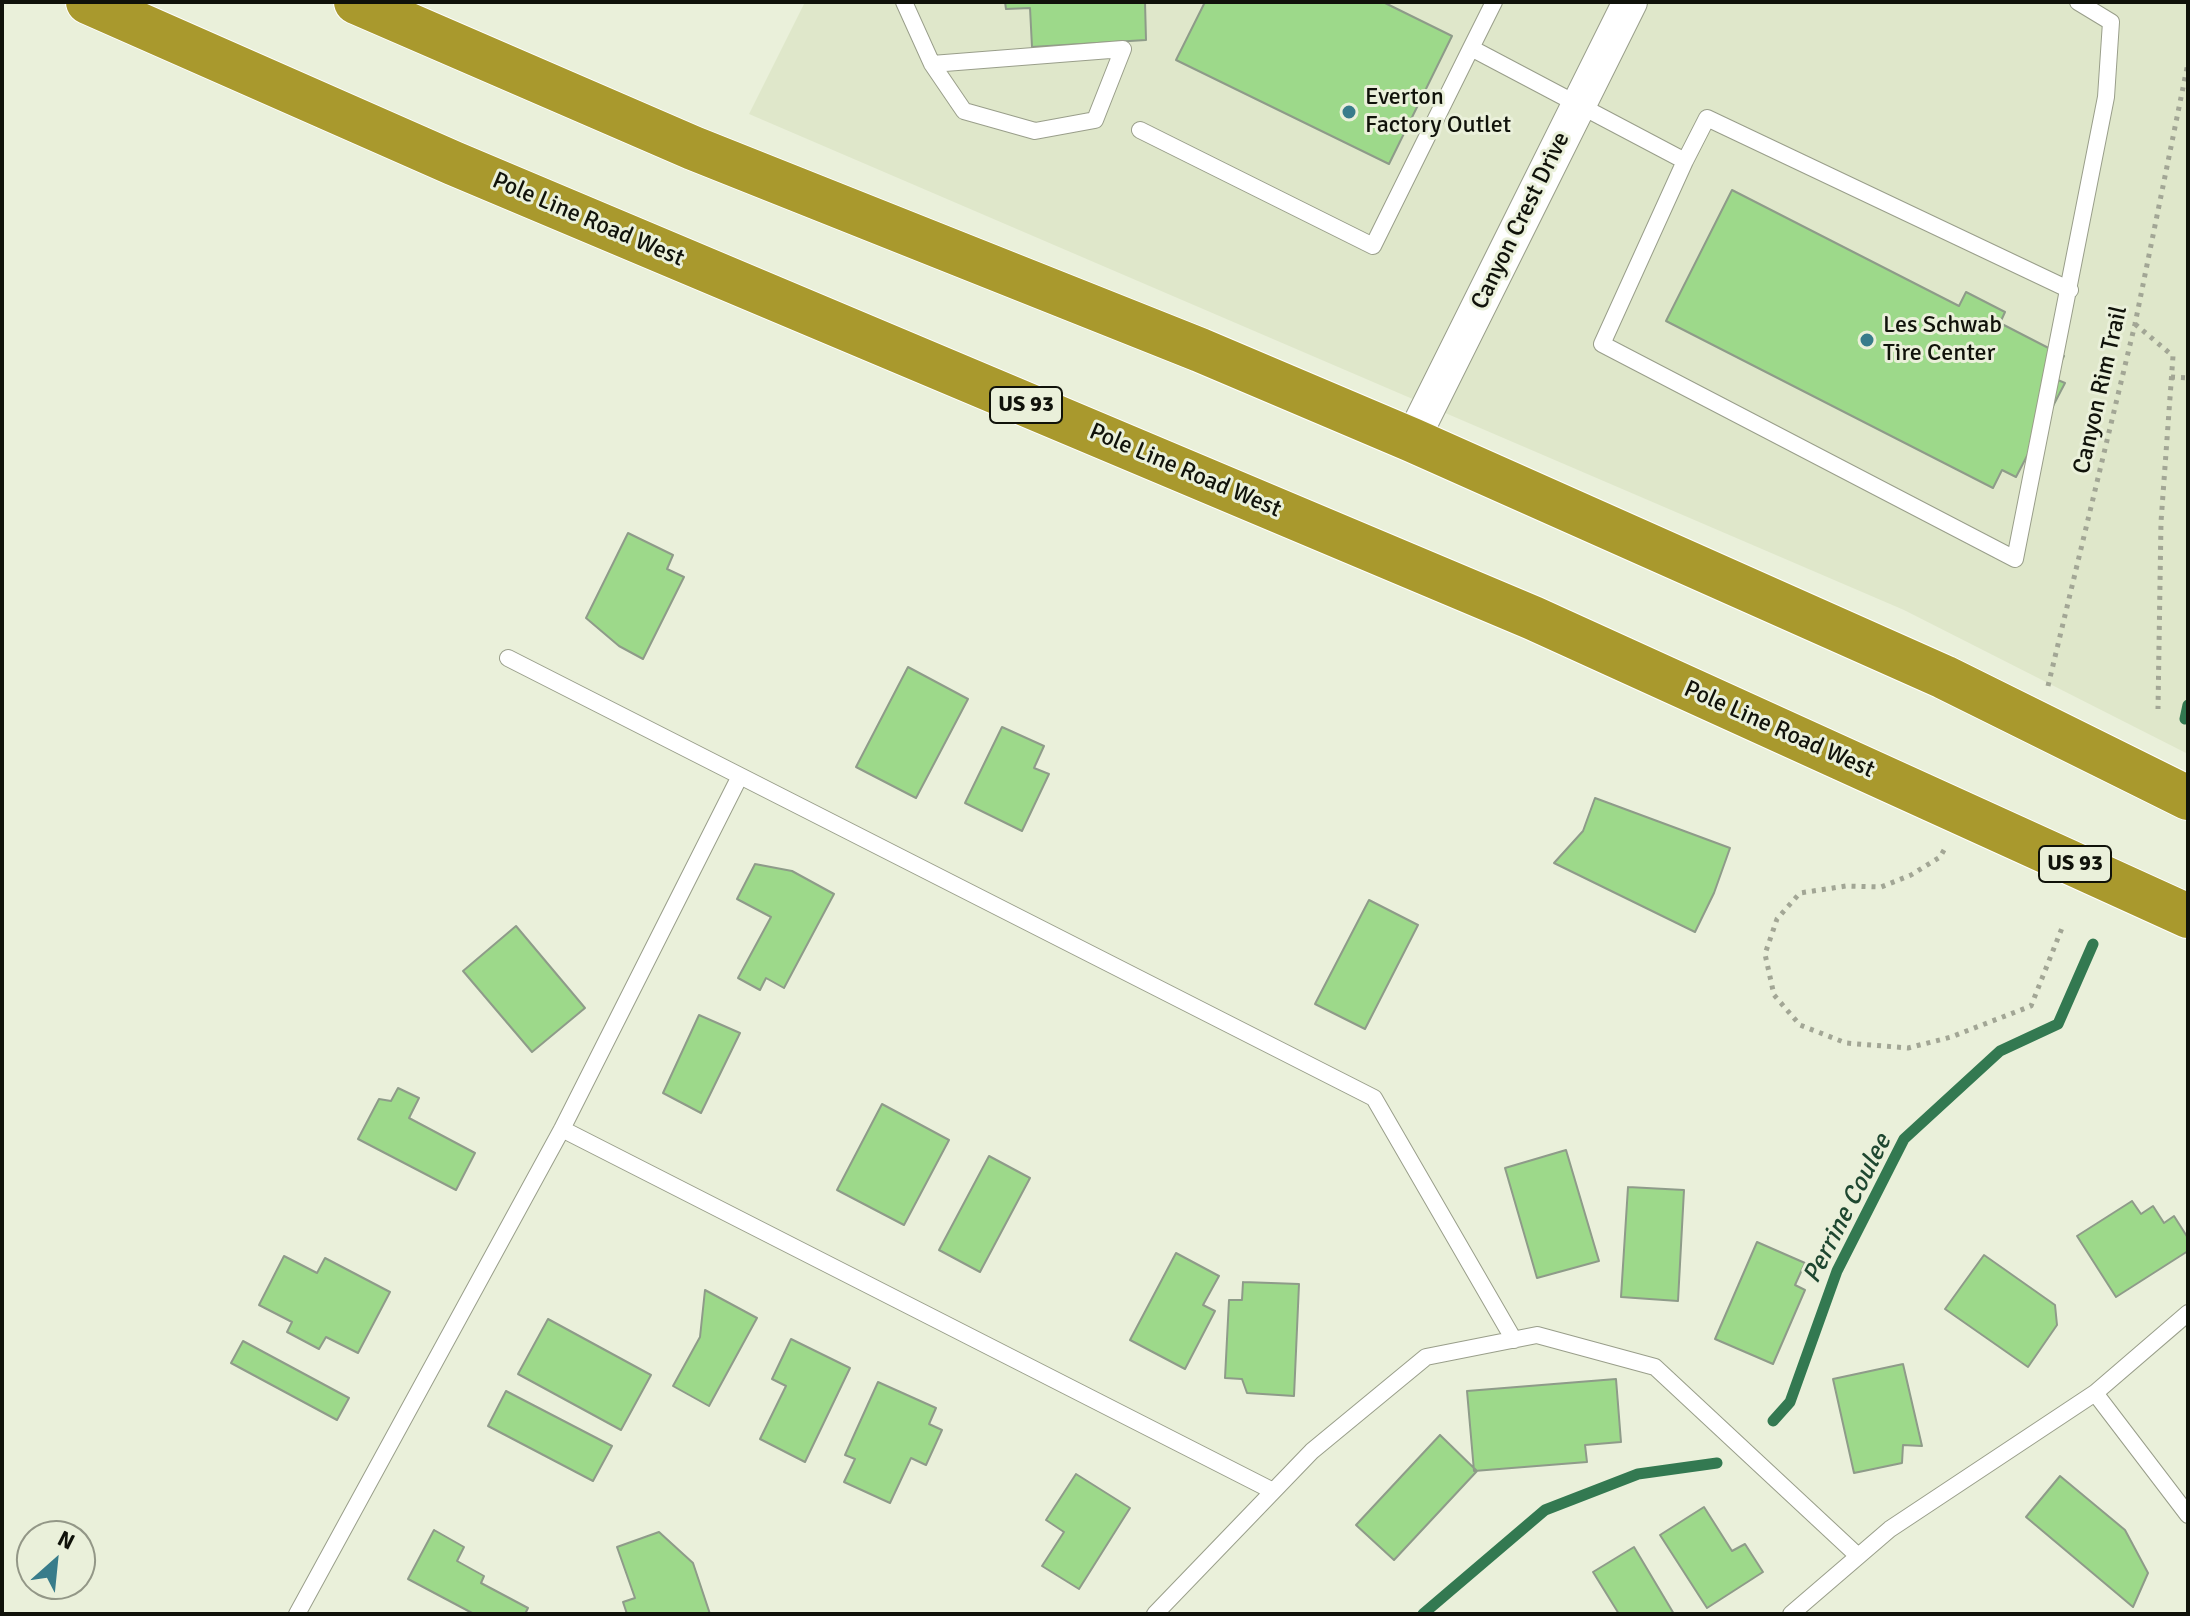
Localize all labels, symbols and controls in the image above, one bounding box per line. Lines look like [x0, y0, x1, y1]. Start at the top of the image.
place label: Everton Factory Outlet [1365, 84, 1511, 140]
marker: Everton Factory Outlet [1340, 103, 1358, 121]
street label: Canyon Crest Drive [1466, 128, 1576, 314]
street label: Pole Line Road West [488, 167, 688, 273]
street label: Canyon Rim Trail [2068, 303, 2134, 477]
place label: Les Schwab Tire Center [1883, 312, 2002, 368]
marker: Les Schwab Tire Center [1858, 331, 1876, 349]
road number: US 93 [990, 387, 1062, 423]
street label: Pole Line Road West [1085, 418, 1285, 524]
street label: Pole Line Road West [1679, 675, 1879, 785]
road number: US 93 [2039, 846, 2111, 882]
water label: Perrine Coulee [1797, 1129, 1899, 1289]
north arrow [16, 1520, 96, 1600]
text: N [53, 1524, 79, 1555]

